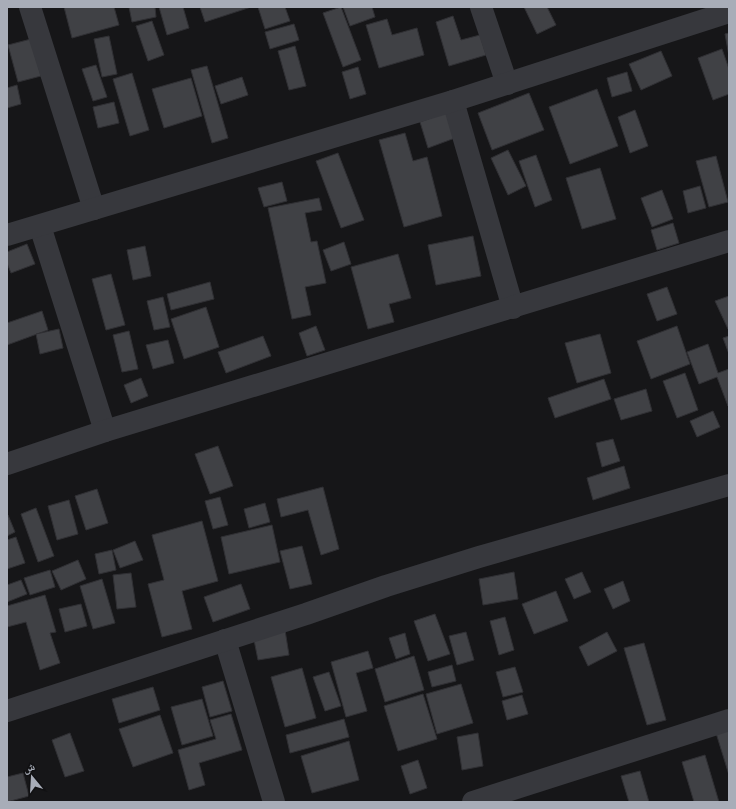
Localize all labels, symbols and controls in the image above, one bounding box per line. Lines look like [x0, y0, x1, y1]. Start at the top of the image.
north arrow [12, 757, 52, 797]
text: ش [21, 759, 37, 777]

